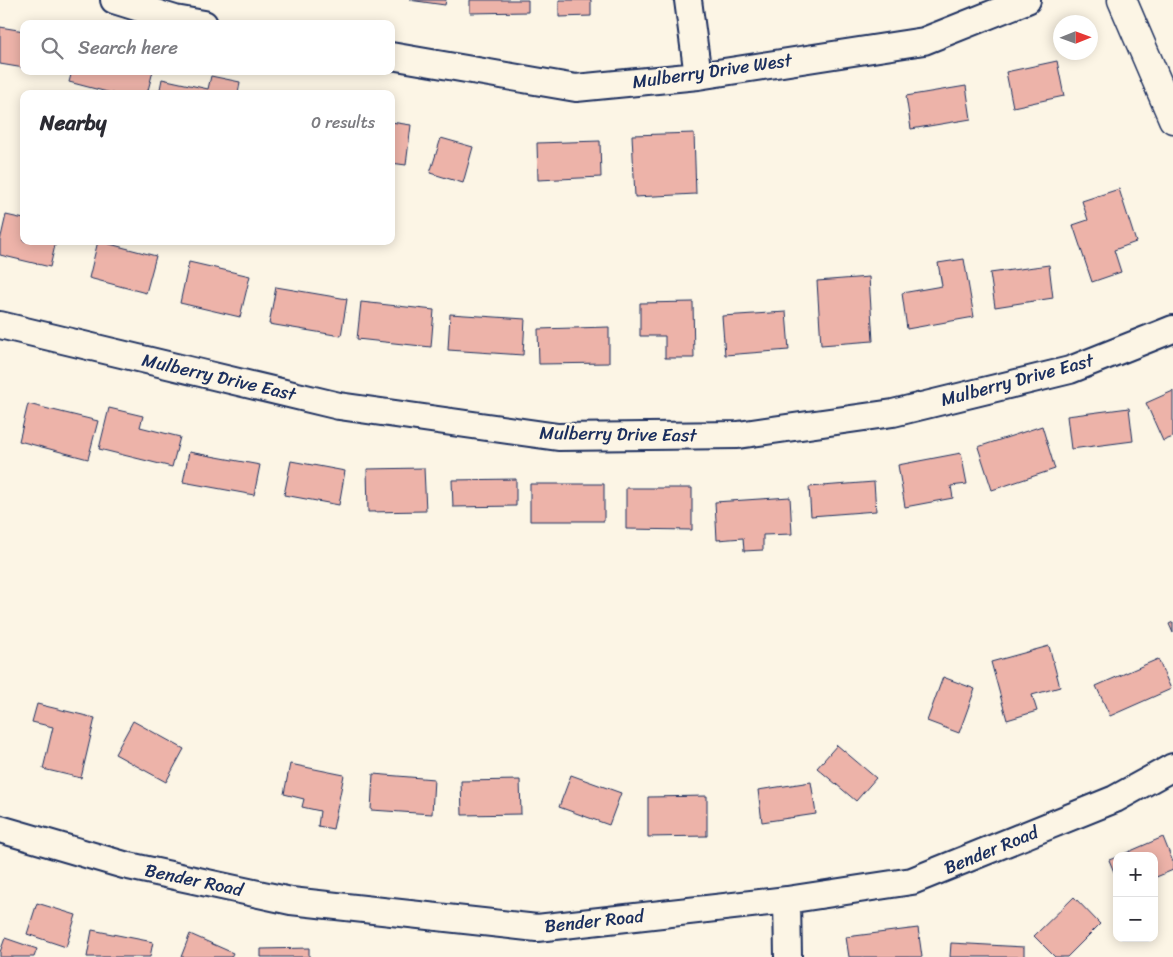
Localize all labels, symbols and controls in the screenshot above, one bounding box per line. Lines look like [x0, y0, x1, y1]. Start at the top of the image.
north arrow [1053, 15, 1098, 60]
search box [20, 20, 395, 75]
text: Search here [78, 31, 178, 64]
icon: search [38, 34, 66, 62]
street label: Mulberry Drive West [630, 44, 795, 98]
text: Nearby [40, 104, 106, 142]
text: 0 results [311, 108, 375, 137]
street label: Mulberry Drive East [139, 344, 300, 410]
street label: Mulberry Drive East [937, 344, 1098, 416]
street label: Mulberry Drive East [539, 417, 698, 451]
street label: Bender Road [939, 816, 1045, 883]
map controls [1113, 852, 1158, 942]
button: + [1113, 852, 1158, 897]
street label: Bender Road [142, 854, 247, 906]
button: − [1113, 897, 1158, 942]
street label: Bender Road [543, 900, 647, 942]

